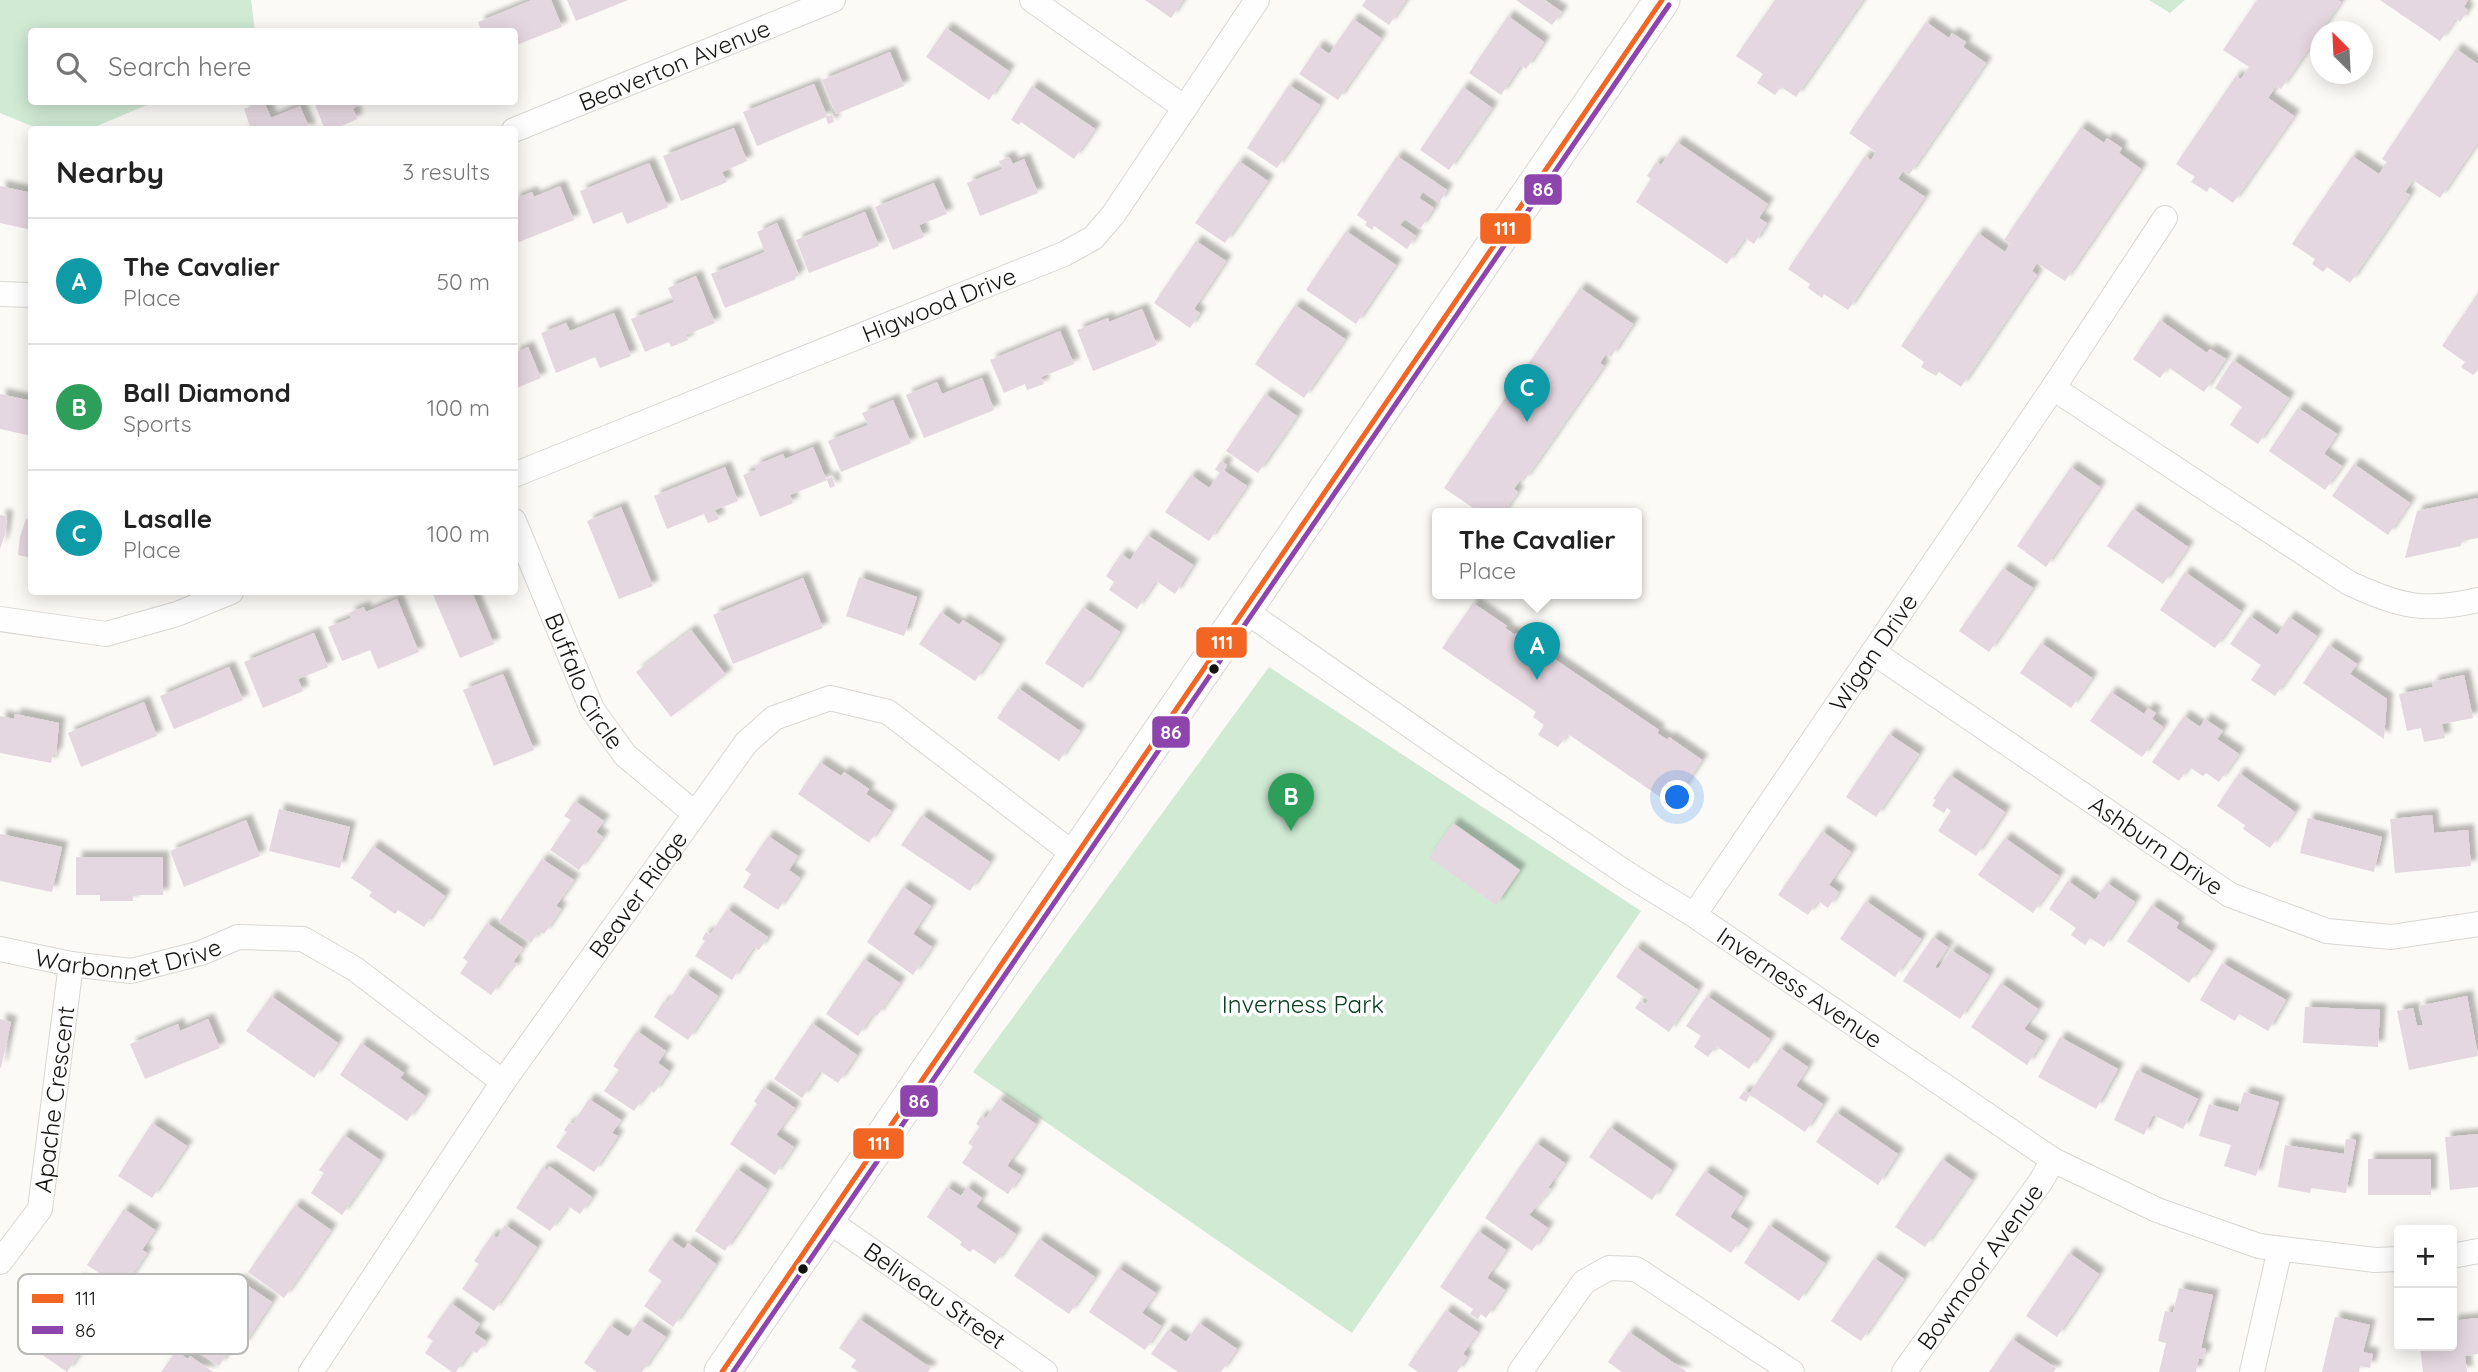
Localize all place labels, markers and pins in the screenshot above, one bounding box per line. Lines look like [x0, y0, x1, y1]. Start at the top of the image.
pin: C [1504, 364, 1550, 422]
pin: A [1514, 622, 1560, 680]
unlabelled marker [1207, 662, 1221, 676]
pin: B [1268, 773, 1314, 831]
unlabelled marker [796, 1262, 810, 1276]

